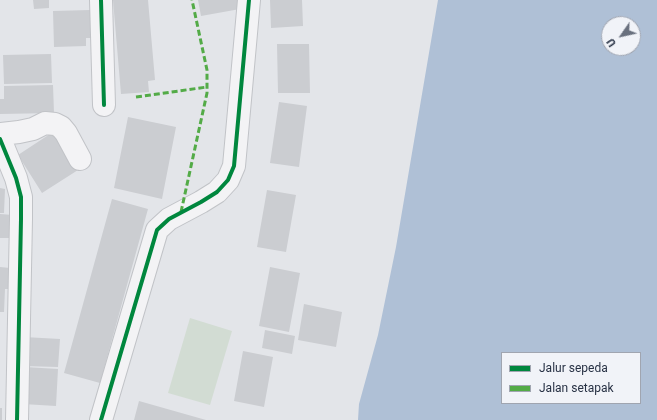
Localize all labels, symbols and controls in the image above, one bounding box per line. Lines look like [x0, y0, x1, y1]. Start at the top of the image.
north arrow [601, 16, 641, 56]
text: U [604, 36, 619, 49]
legend [501, 352, 641, 404]
text: Jalur sepeda [539, 361, 608, 375]
text: Jalan setapak [539, 381, 614, 395]

